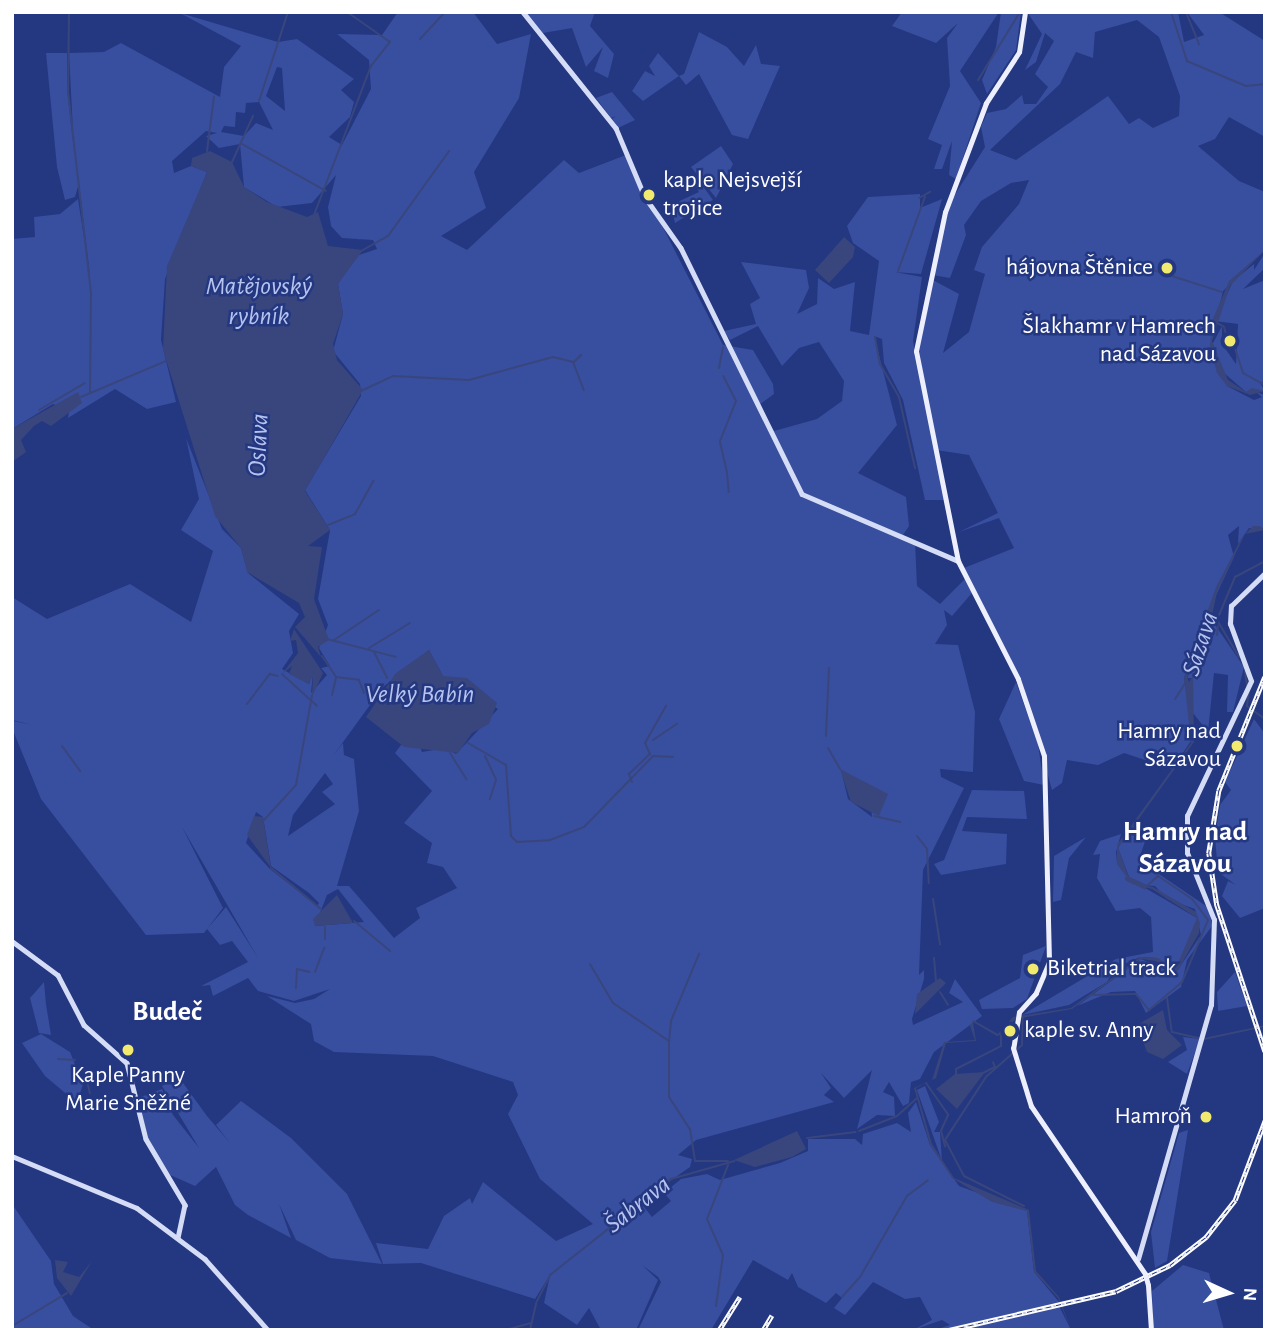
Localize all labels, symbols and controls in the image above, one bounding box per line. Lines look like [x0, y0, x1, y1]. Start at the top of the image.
place label: kaple Nejsvejší trojice [663, 167, 802, 223]
marker: kaple Nejsvejší trojice [641, 187, 657, 203]
place label: hájovna Štěnice [1006, 254, 1153, 282]
marker: hájovna Štěnice [1159, 260, 1175, 276]
water label: Matějovský rybník [206, 271, 312, 332]
place label: Šlakhamr v Hamrech nad Sázavou [1023, 313, 1216, 369]
marker: Šlakhamr v Hamrech nad Sázavou [1222, 333, 1238, 349]
water label: Oslava [242, 413, 276, 477]
water label: Sázava [1176, 608, 1226, 680]
water label: Velký Babín [365, 679, 475, 711]
place label: Hamry nad Sázavou [1117, 718, 1221, 774]
marker: Hamry nad Sázavou [1227, 736, 1247, 756]
district label: Hamry nad Sázavou [1123, 815, 1247, 881]
place label: Biketrial track [1047, 955, 1176, 983]
marker: Biketrial track [1025, 961, 1041, 977]
district label: Budeč [132, 995, 202, 1029]
place label: kaple sv. Anny [1024, 1017, 1153, 1045]
marker: kaple sv. Anny [1002, 1023, 1018, 1039]
marker: Kaple Panny Marie Sněžné [120, 1042, 136, 1058]
place label: Kaple Panny Marie Sněžné [65, 1062, 191, 1118]
place label: Hamroň [1115, 1103, 1192, 1131]
marker: Hamroň [1198, 1109, 1214, 1125]
water label: Šabrava [599, 1170, 677, 1240]
north arrow [1193, 1258, 1263, 1328]
text: N [1240, 1287, 1259, 1302]

